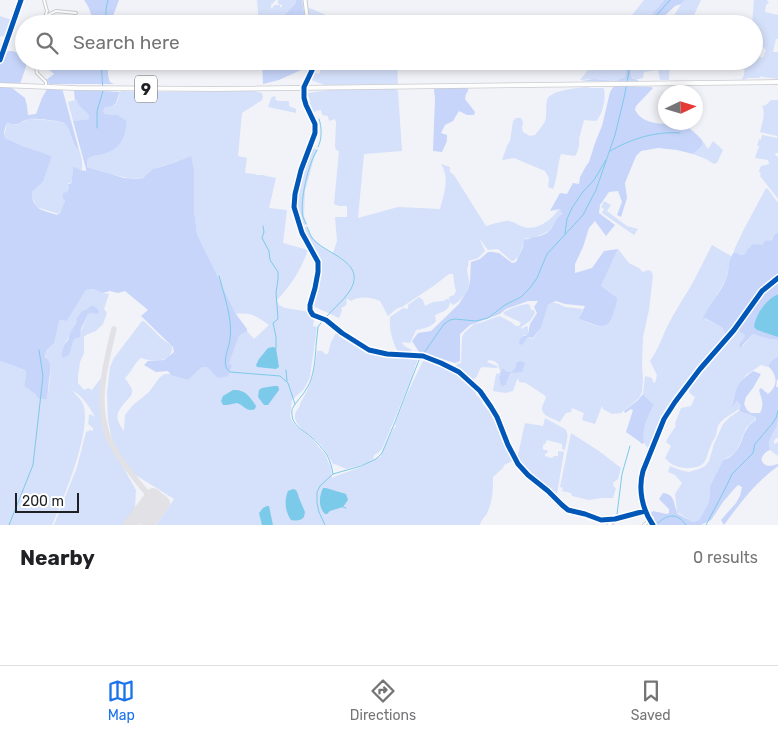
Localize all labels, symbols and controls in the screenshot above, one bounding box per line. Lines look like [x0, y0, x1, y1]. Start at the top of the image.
search box [15, 15, 763, 70]
icon: search [33, 29, 61, 57]
text: Search here [73, 31, 180, 54]
road number: 9 [135, 76, 157, 102]
north arrow [658, 85, 703, 130]
scale bar [15, 490, 79, 513]
text: 200 m [22, 493, 64, 510]
text: Nearby [20, 545, 95, 570]
text: 0 results [693, 548, 758, 567]
tab: Map [107, 677, 135, 724]
tab: Directions [350, 677, 416, 724]
tab: Saved [631, 677, 671, 724]

